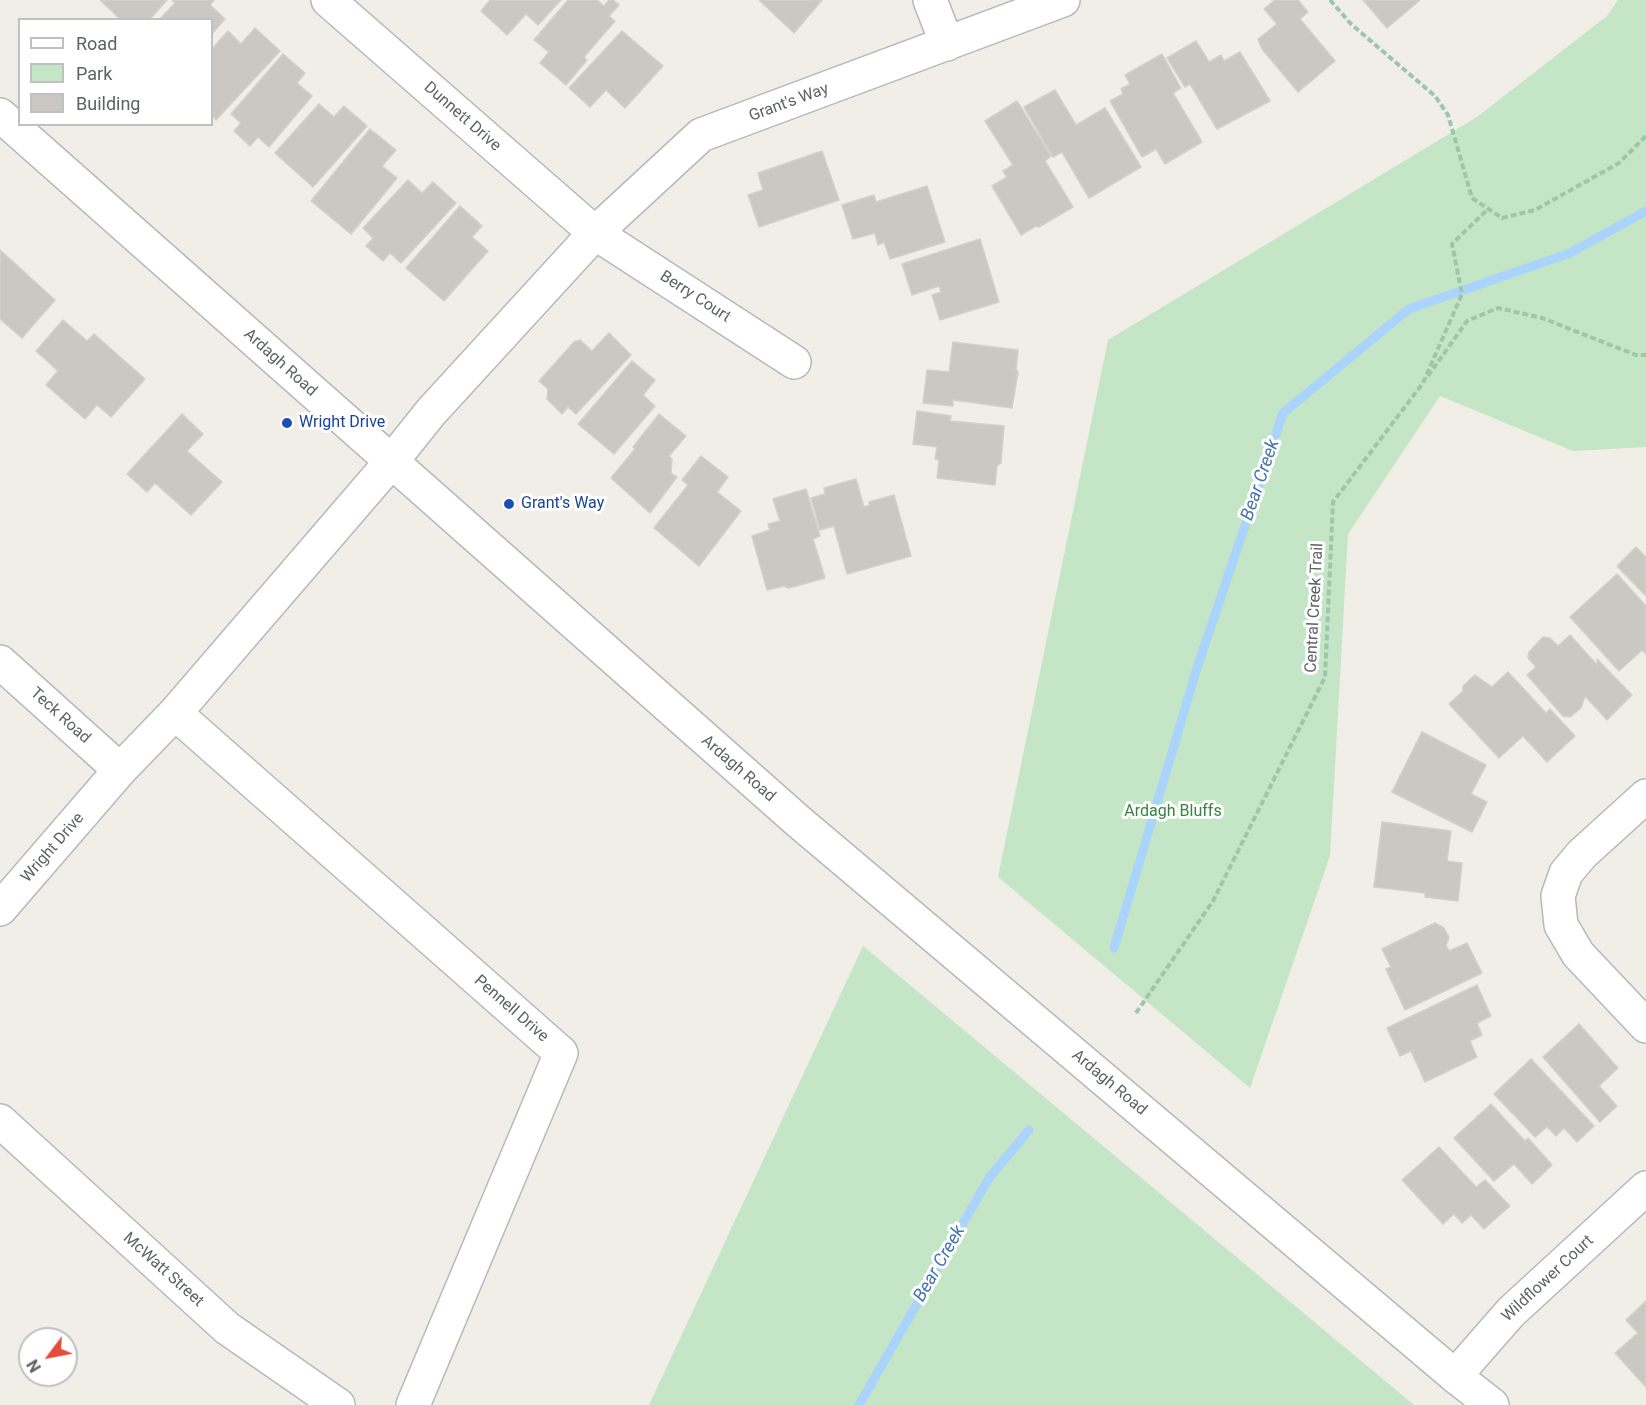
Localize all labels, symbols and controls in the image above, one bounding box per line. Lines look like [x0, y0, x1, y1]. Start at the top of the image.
legend [18, 18, 213, 126]
text: Road [76, 33, 117, 54]
text: Park [76, 63, 112, 84]
street label: Dunnett Drive [420, 78, 504, 156]
street label: Grant's Way [747, 80, 831, 126]
text: Building [76, 93, 140, 114]
street label: Berry Court [656, 267, 734, 327]
street label: Ardagh Road [239, 325, 321, 401]
place label: Wright Drive [299, 413, 385, 433]
marker: Wright Drive [280, 416, 294, 430]
water label: Bear Creek [1237, 437, 1285, 523]
place label: Grant's Way [521, 494, 604, 514]
marker: Grant's Way [502, 497, 516, 511]
street label: Central Creek Trail [1302, 543, 1328, 673]
street label: Teck Road [26, 684, 94, 748]
street label: Ardagh Road [697, 732, 779, 806]
park label: Ardagh Bluffs [1124, 802, 1222, 822]
street label: Wright Drive [17, 809, 89, 887]
street label: Pennell Drive [470, 971, 552, 1047]
street label: Ardagh Road [1068, 1046, 1150, 1120]
water label: Bear Creek [910, 1222, 970, 1306]
street label: McWatt Street [119, 1229, 207, 1311]
street label: Wildflower Court [1498, 1232, 1598, 1326]
north arrow [18, 1327, 78, 1387]
text: N [23, 1356, 45, 1376]

